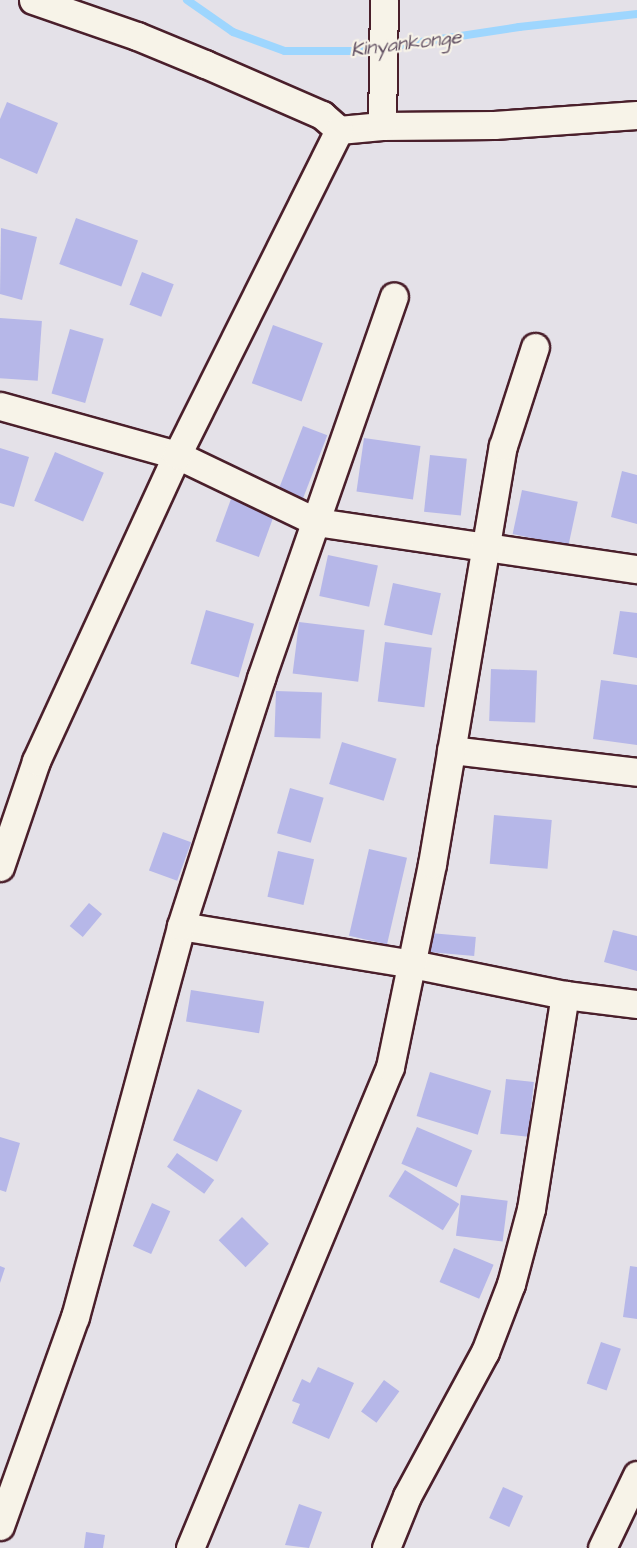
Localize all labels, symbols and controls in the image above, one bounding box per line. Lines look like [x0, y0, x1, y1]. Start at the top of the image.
water label: Kinyankonge [349, 25, 463, 63]

